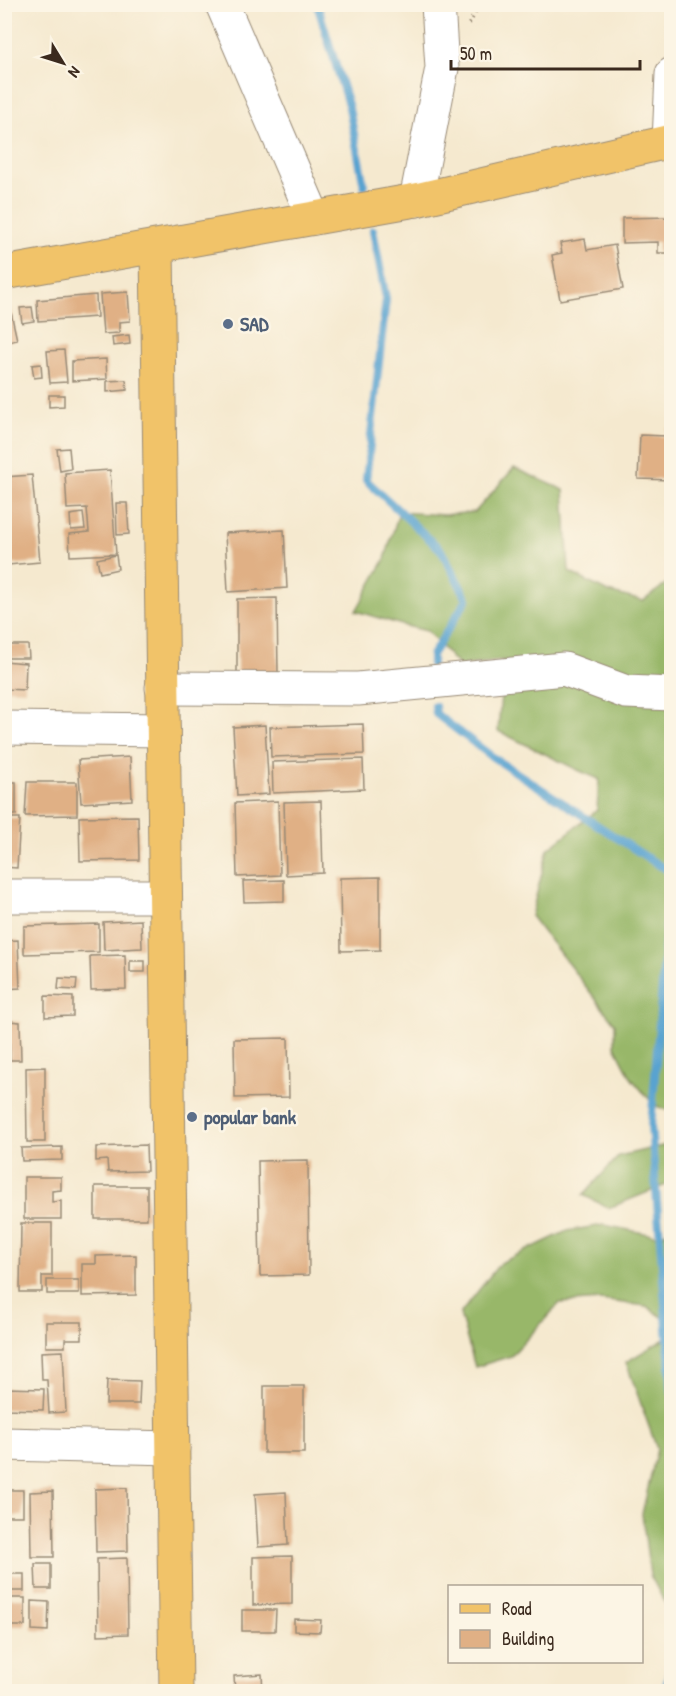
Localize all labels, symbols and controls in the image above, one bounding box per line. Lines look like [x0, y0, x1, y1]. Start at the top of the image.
north arrow [33, 33, 93, 93]
scale bar [451, 33, 640, 71]
text: 50 m [460, 41, 492, 66]
text: N [63, 62, 86, 83]
place label: SAD [240, 310, 269, 337]
marker: SAD [221, 317, 235, 331]
place label: popular bank [204, 1103, 297, 1131]
marker: popular bank [185, 1110, 199, 1124]
legend [448, 1585, 643, 1663]
text: Road [502, 1596, 532, 1621]
text: Building [502, 1626, 554, 1651]

